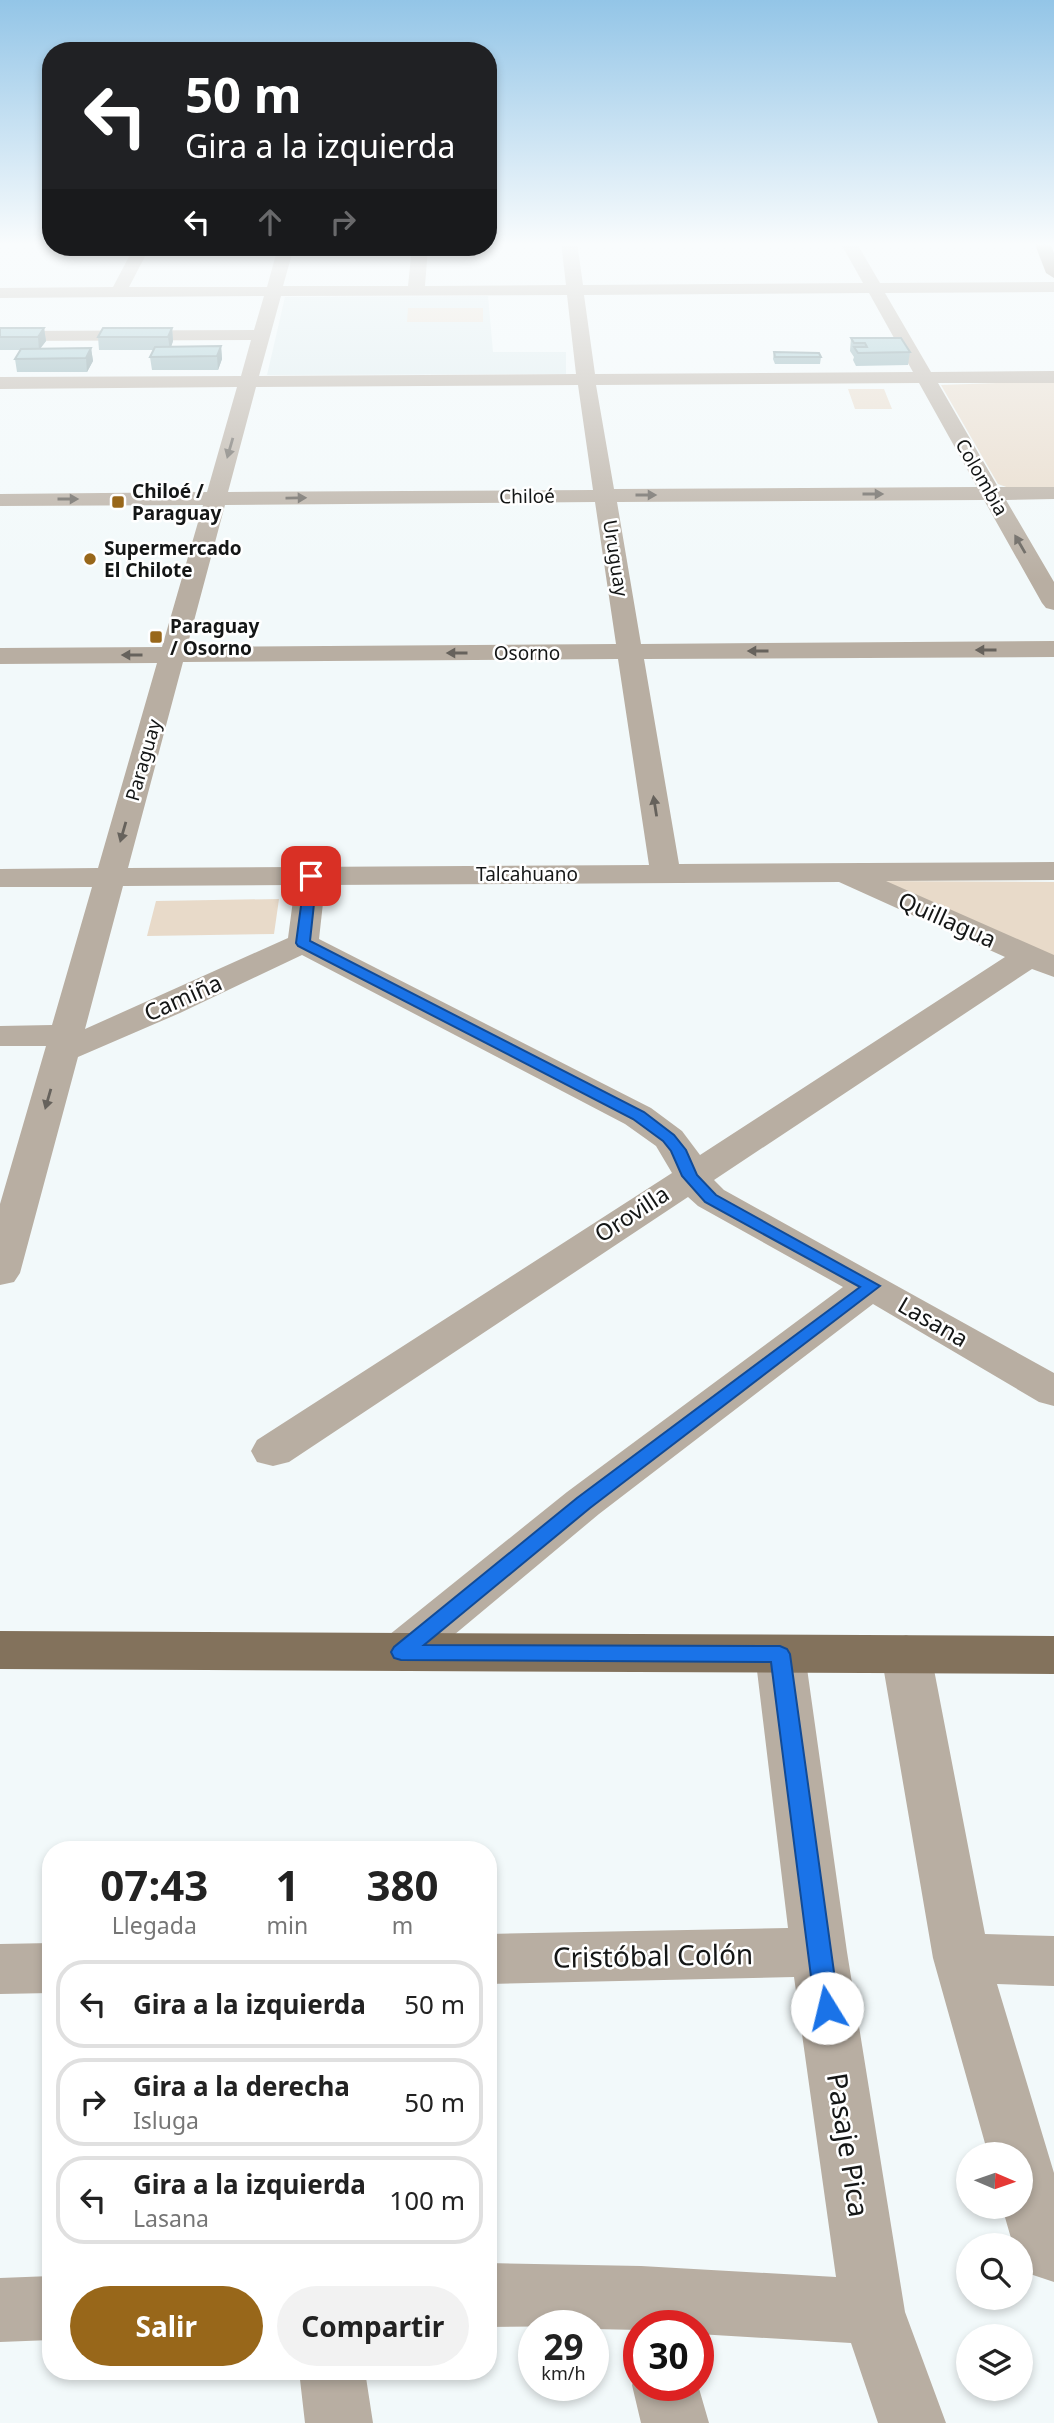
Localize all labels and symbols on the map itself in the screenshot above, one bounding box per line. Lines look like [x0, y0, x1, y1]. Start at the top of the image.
street label: Colombia [950, 434, 1014, 520]
one-way arrow [224, 437, 235, 459]
place label: Chiloé / Paraguay [132, 478, 221, 526]
street label: Chiloé [499, 483, 555, 509]
one-way arrow [862, 488, 884, 500]
one-way arrow [635, 489, 657, 501]
one-way arrow [285, 492, 307, 504]
one-way arrow [57, 493, 79, 505]
marker: Chiloé / Paraguay [110, 494, 126, 510]
street label: Uruguay [597, 518, 635, 598]
one-way arrow [1014, 534, 1026, 553]
place label: Supermercado El Chilote [104, 535, 242, 583]
marker: Supermercado El Chilote [82, 551, 98, 567]
place label: Paraguay / Osorno [170, 613, 259, 661]
marker: Paraguay / Osorno [148, 629, 164, 645]
street label: Osorno [494, 640, 560, 666]
one-way arrow [975, 644, 997, 655]
one-way arrow [747, 645, 769, 657]
one-way arrow [446, 647, 468, 659]
one-way arrow [121, 649, 143, 661]
street label: Paraguay [119, 716, 167, 804]
one-way arrow [649, 795, 660, 817]
one-way arrow [117, 822, 127, 843]
pin [281, 846, 341, 906]
street label: Talcahuano [476, 861, 578, 887]
street label: Quillagua [893, 883, 1001, 955]
street label: Camiña [139, 966, 227, 1028]
one-way arrow [43, 1088, 53, 1109]
street label: Orovilla [588, 1177, 675, 1249]
street label: Lasana [893, 1288, 974, 1354]
street label: Cristóbal Colón [552, 1934, 754, 1976]
position arrow [790, 1971, 864, 2045]
street label: Pasaje Pica [819, 2070, 879, 2220]
north arrow [956, 2142, 1032, 2219]
speed limit sign: 30 [623, 2310, 714, 2401]

